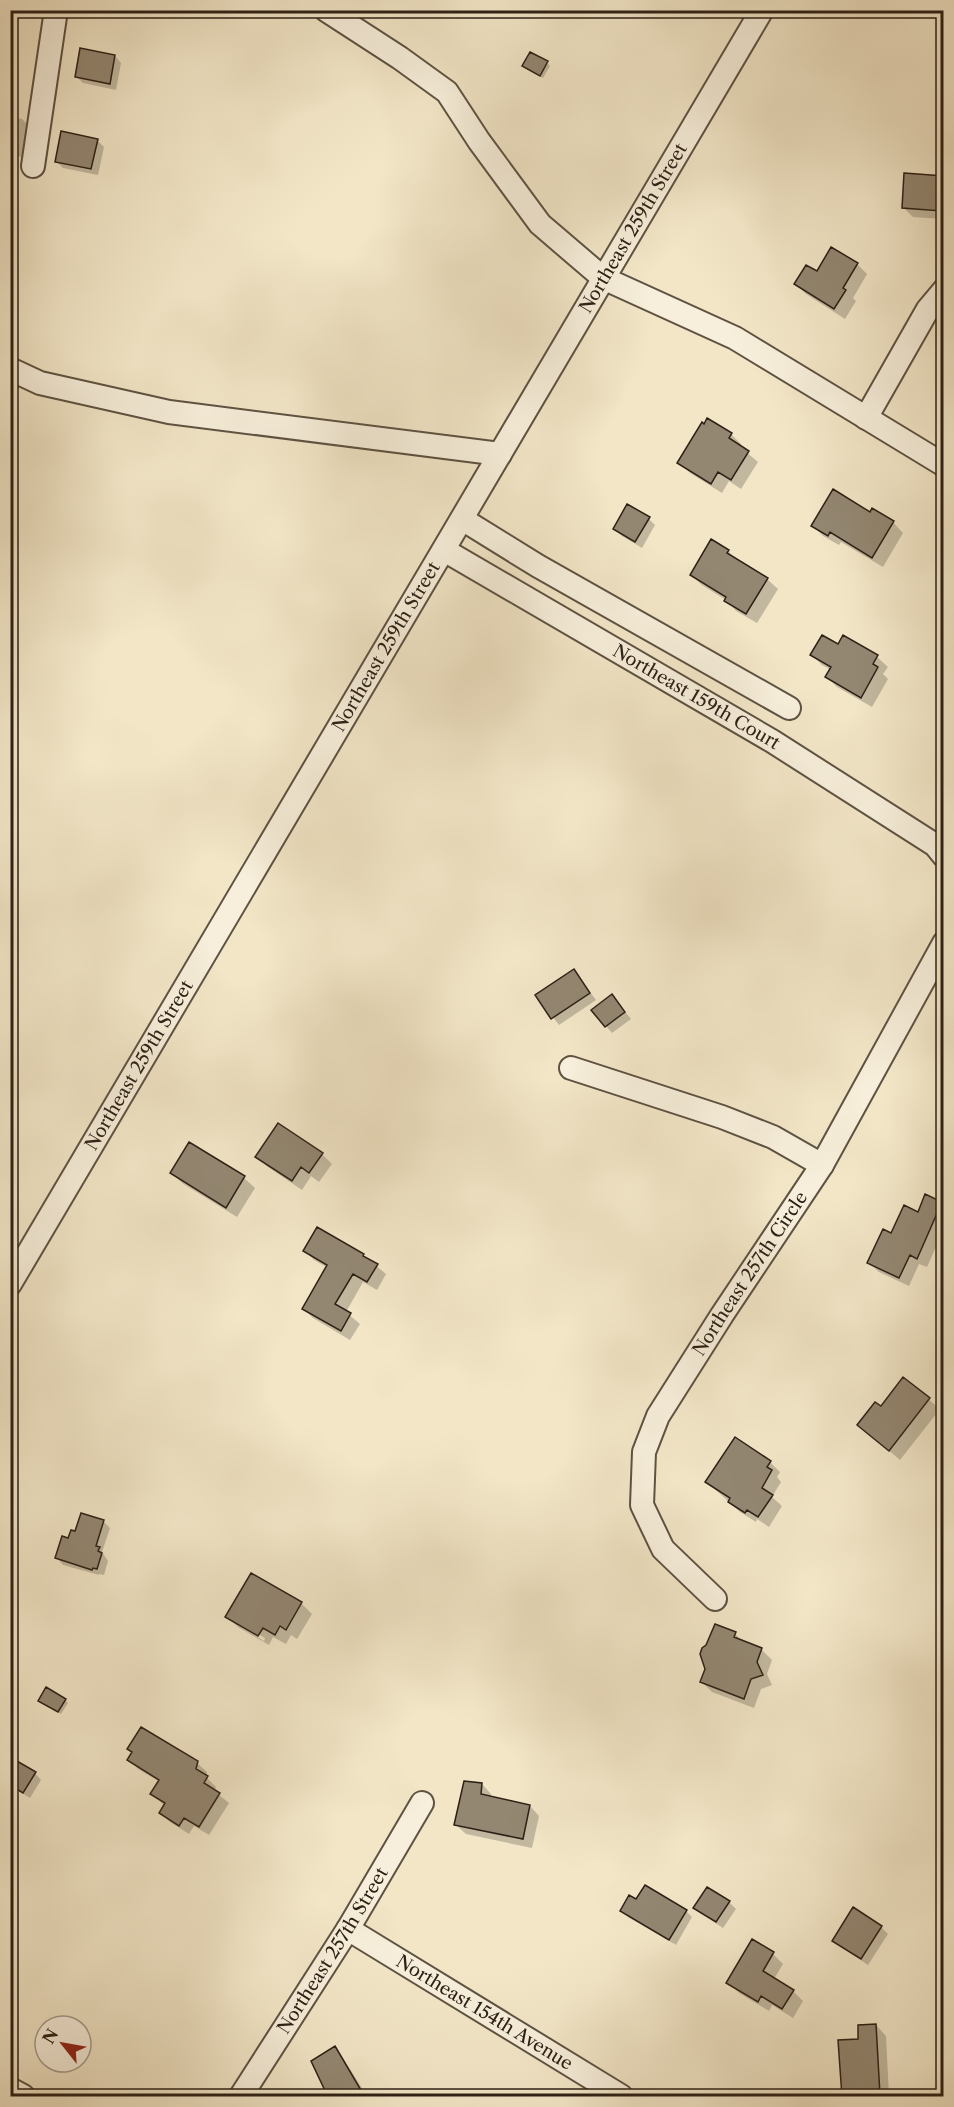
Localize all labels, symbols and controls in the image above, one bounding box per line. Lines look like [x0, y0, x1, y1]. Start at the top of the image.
street label: Northeast 259th Street [575, 139, 692, 317]
street label: Northeast 259th Street [328, 557, 445, 736]
street label: Northeast 159th Court [609, 640, 785, 755]
street label: Northeast 259th Street [80, 976, 198, 1154]
street label: Northeast 257th Circle [688, 1187, 812, 1360]
street label: Northeast 257th Street [273, 1863, 393, 2038]
street label: Northeast 154th Avenue [392, 1950, 577, 2075]
north arrow [33, 2014, 93, 2074]
text: N [38, 2025, 62, 2047]

